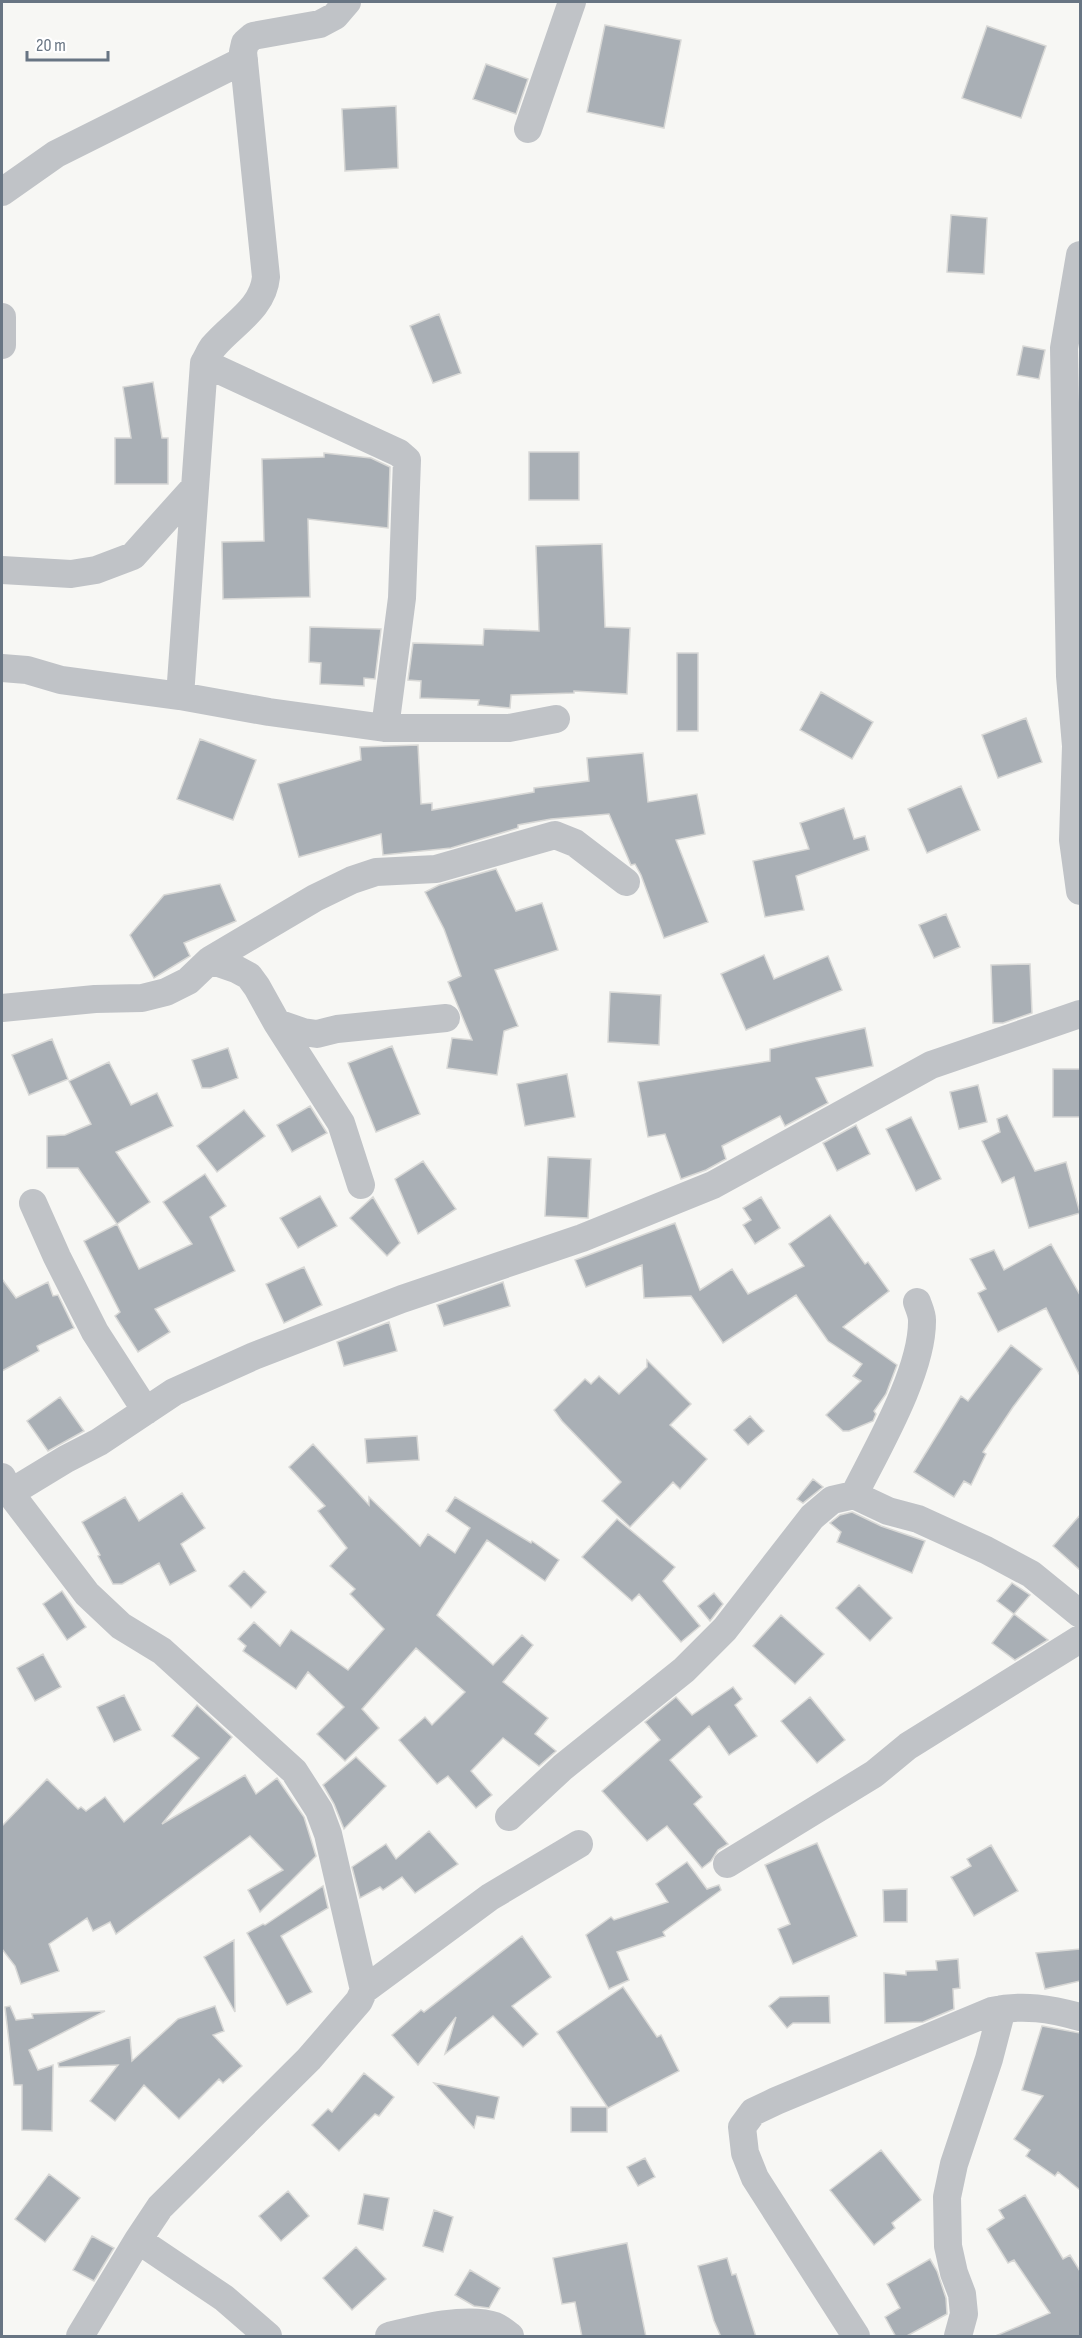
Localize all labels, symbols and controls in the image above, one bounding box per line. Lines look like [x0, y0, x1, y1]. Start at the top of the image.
scale bar [27, 24, 108, 62]
text: 20 m [36, 35, 66, 56]

